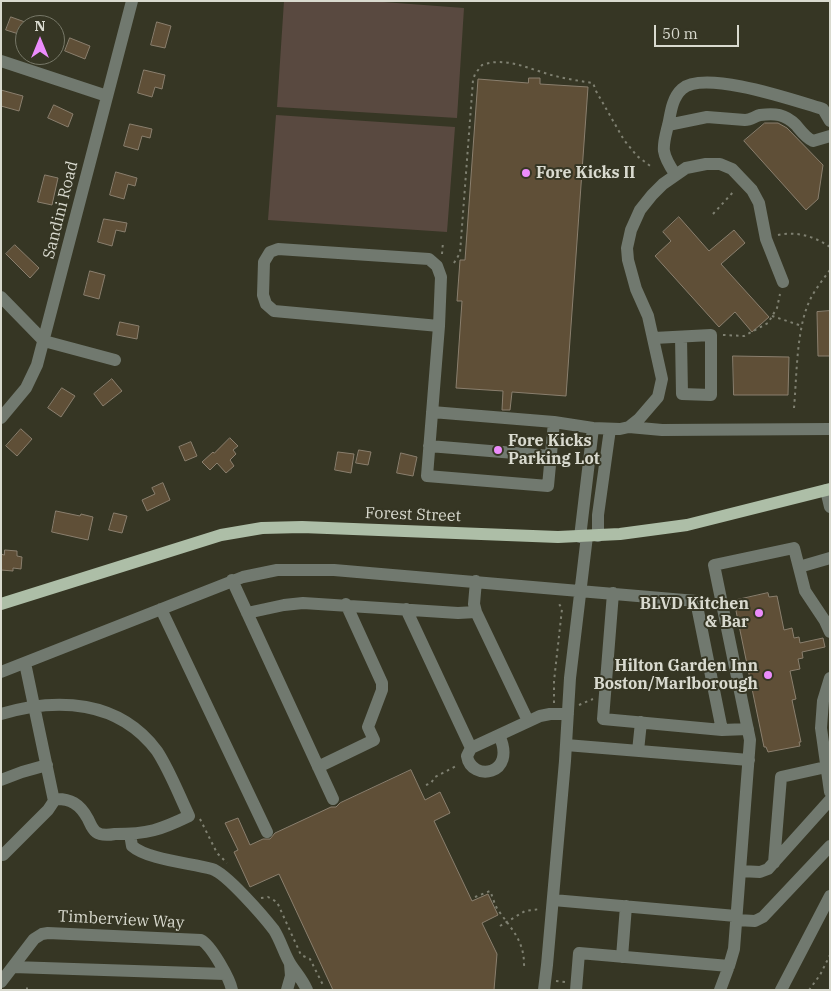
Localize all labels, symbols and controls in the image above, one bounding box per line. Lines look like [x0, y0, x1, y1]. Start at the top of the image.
north arrow [15, 15, 65, 65]
scale bar [656, 15, 741, 47]
text: N [34, 17, 46, 35]
text: 50 m [662, 24, 698, 43]
street label: Sandini Road [40, 159, 82, 261]
place label: Fore Kicks II [536, 163, 636, 183]
marker: Fore Kicks II [520, 167, 532, 179]
place label: Fore Kicks Parking Lot [508, 431, 600, 469]
marker: Fore Kicks Parking Lot [492, 444, 504, 456]
street label: Forest Street [365, 504, 461, 526]
place label: BLVD Kitchen & Bar [640, 594, 749, 632]
marker: BLVD Kitchen & Bar [753, 607, 765, 619]
place label: Hilton Garden Inn Boston/Marlborough [593, 656, 758, 694]
marker: Hilton Garden Inn Boston/Marlborough [762, 669, 774, 681]
street label: Timberview Way [57, 907, 185, 933]

